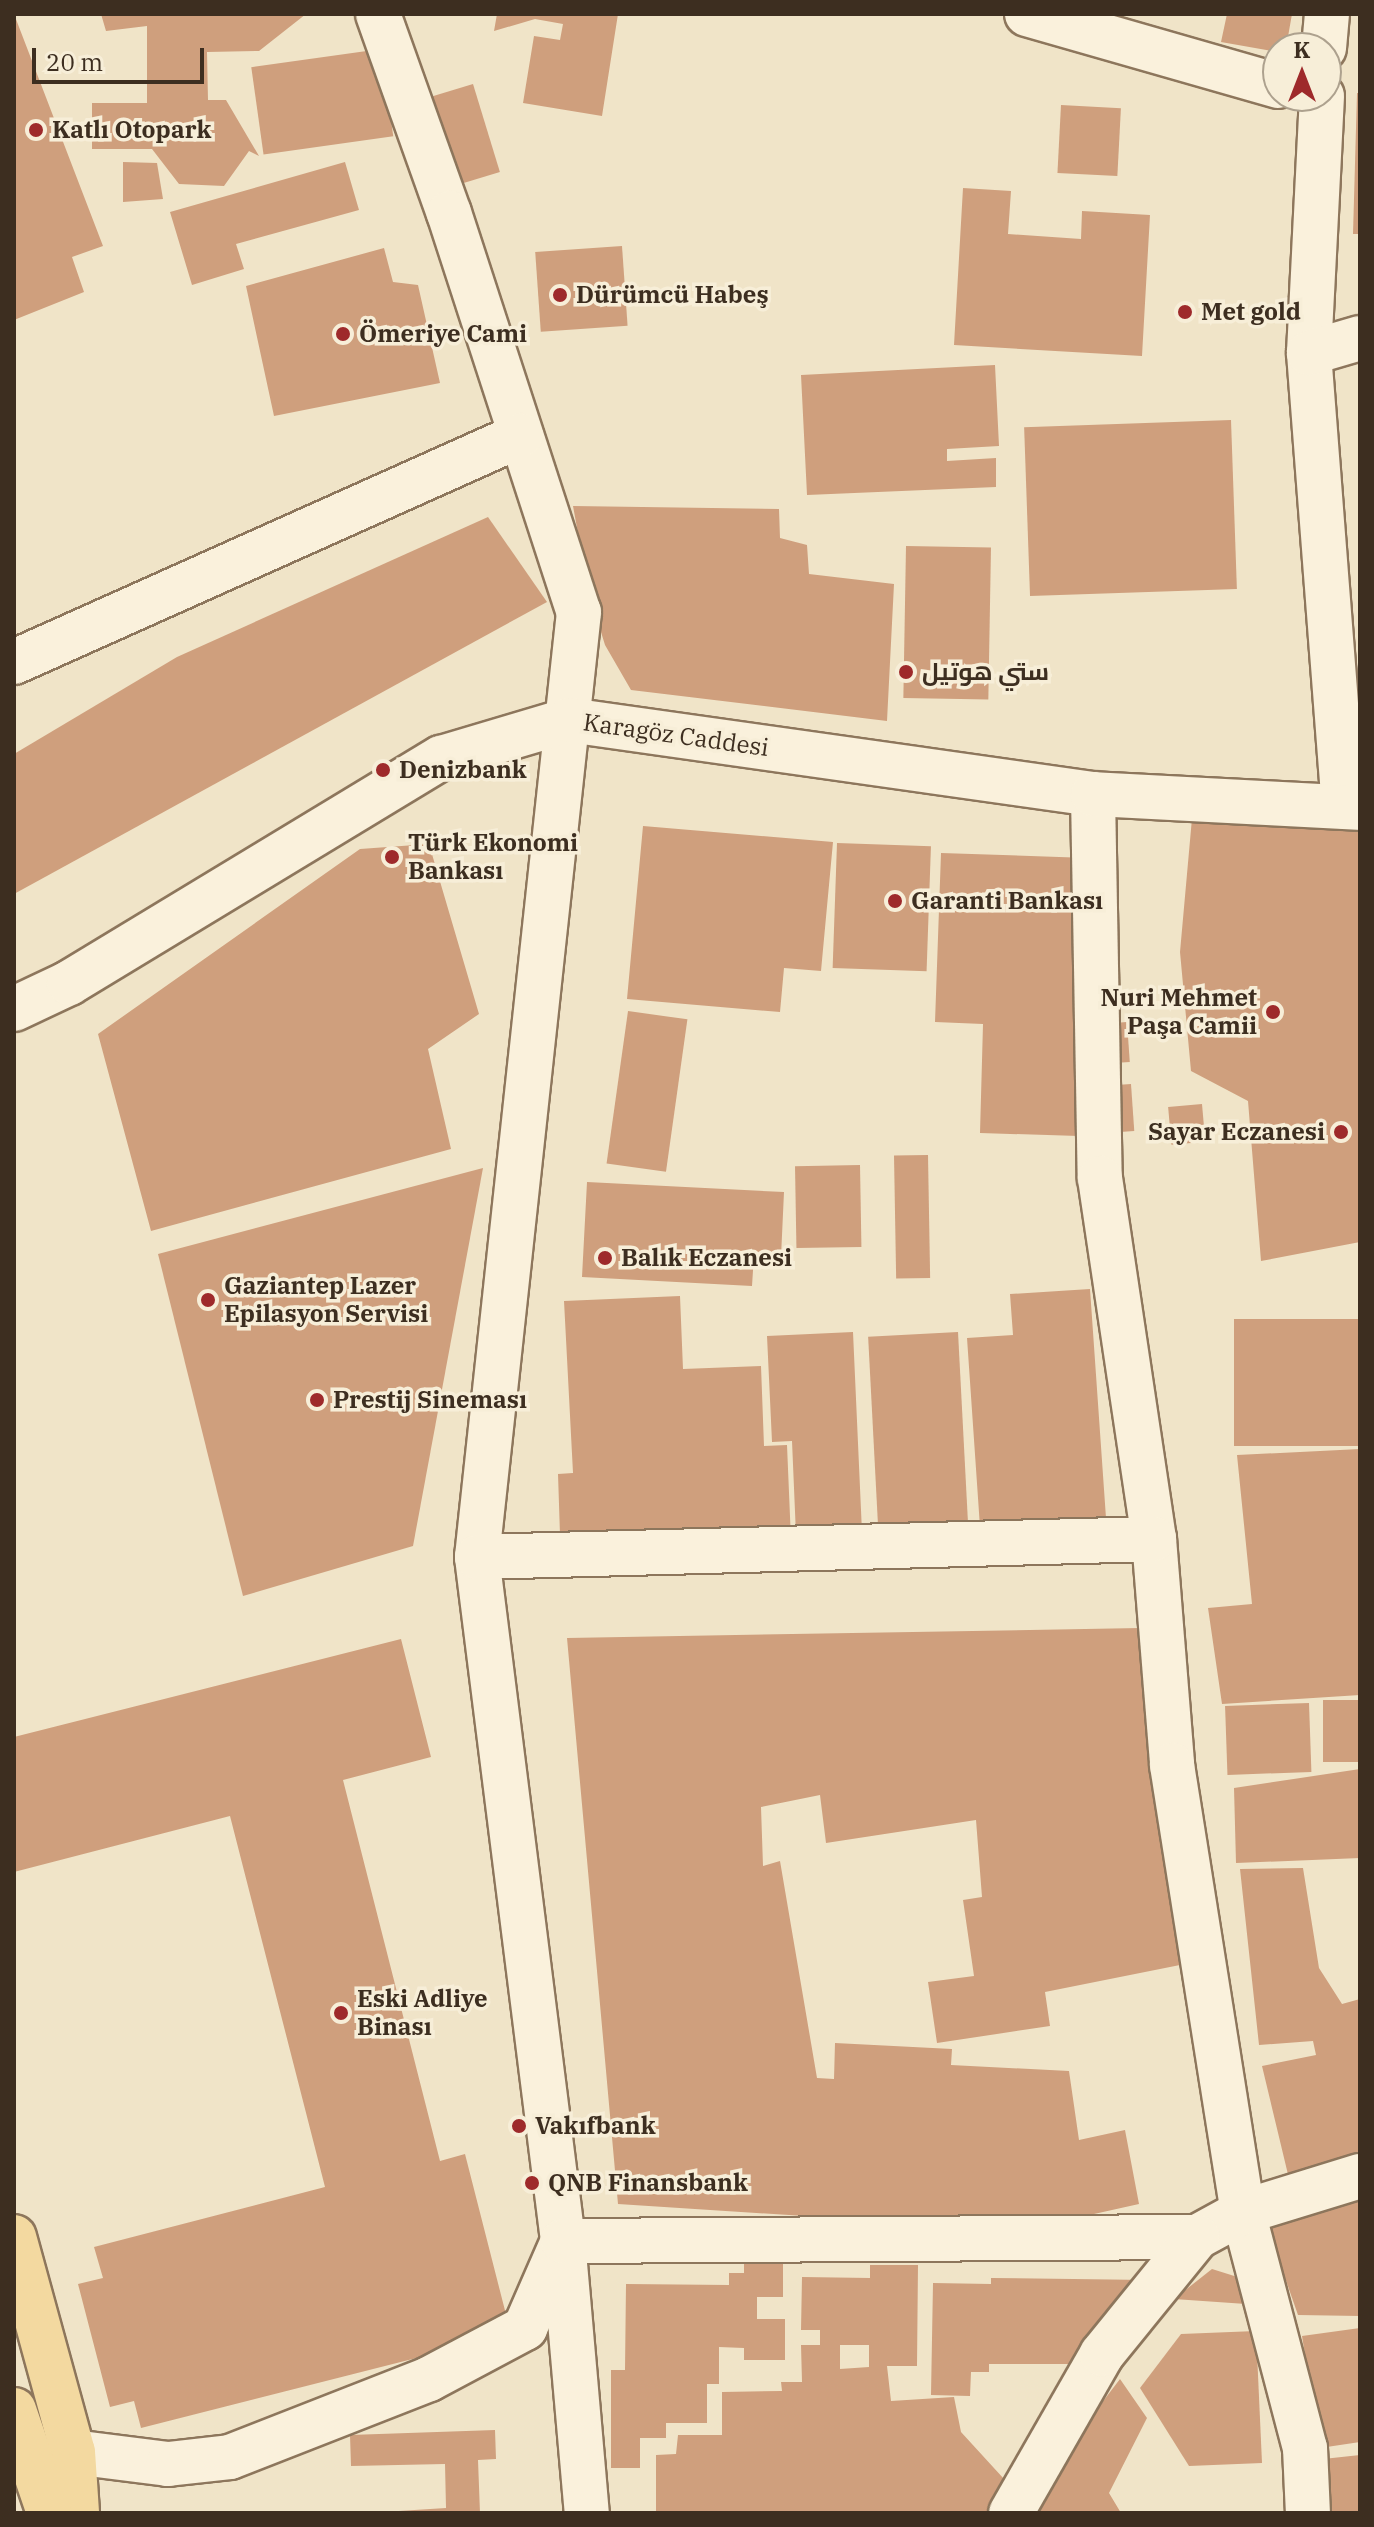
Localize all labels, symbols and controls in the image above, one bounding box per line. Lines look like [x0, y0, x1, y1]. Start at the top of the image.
scale bar [36, 32, 208, 82]
north arrow [1262, 32, 1342, 112]
text: K [1294, 35, 1310, 64]
text: 20 m [46, 46, 103, 78]
place label: Katlı Otopark [52, 116, 211, 144]
marker: Katlı Otopark [27, 121, 45, 139]
place label: Dürümcü Habeş [576, 281, 769, 309]
marker: Dürümcü Habeş [551, 286, 569, 304]
place label: Met gold [1201, 298, 1301, 326]
marker: Met gold [1176, 303, 1194, 321]
place label: Ömeriye Cami [359, 320, 527, 348]
marker: Ömeriye Cami [334, 325, 352, 343]
place label: ستي هوتيل [922, 658, 1049, 686]
marker: ستي هوتيل [897, 663, 915, 681]
street label: Karagöz Caddesi [581, 708, 771, 762]
place label: Denizbank [399, 756, 527, 784]
marker: Denizbank [374, 761, 392, 779]
place label: Türk Ekonomi Bankası [408, 829, 578, 885]
marker: Türk Ekonomi Bankası [383, 848, 401, 866]
place label: Garanti Bankası [911, 887, 1103, 915]
marker: Garanti Bankası [886, 892, 904, 910]
place label: Nuri Mehmet Paşa Camii [1101, 984, 1257, 1040]
marker: Nuri Mehmet Paşa Camii [1264, 1003, 1282, 1021]
place label: Sayar Eczanesi [1148, 1118, 1325, 1146]
marker: Sayar Eczanesi [1332, 1123, 1350, 1141]
place label: Balık Eczanesi [621, 1244, 792, 1272]
marker: Balık Eczanesi [596, 1249, 614, 1267]
place label: Gaziantep Lazer Epilasyon Servisi [224, 1272, 428, 1328]
marker: Gaziantep Lazer Epilasyon Servisi [199, 1291, 217, 1309]
place label: Prestij Sineması [333, 1386, 527, 1414]
marker: Prestij Sineması [308, 1391, 326, 1409]
place label: Eski Adliye Binası [357, 1985, 488, 2041]
marker: Eski Adliye Binası [332, 2004, 350, 2022]
place label: Vakıfbank [535, 2112, 656, 2140]
marker: Vakıfbank [510, 2117, 528, 2135]
place label: QNB Finansbank [548, 2169, 748, 2197]
marker: QNB Finansbank [523, 2174, 541, 2192]

